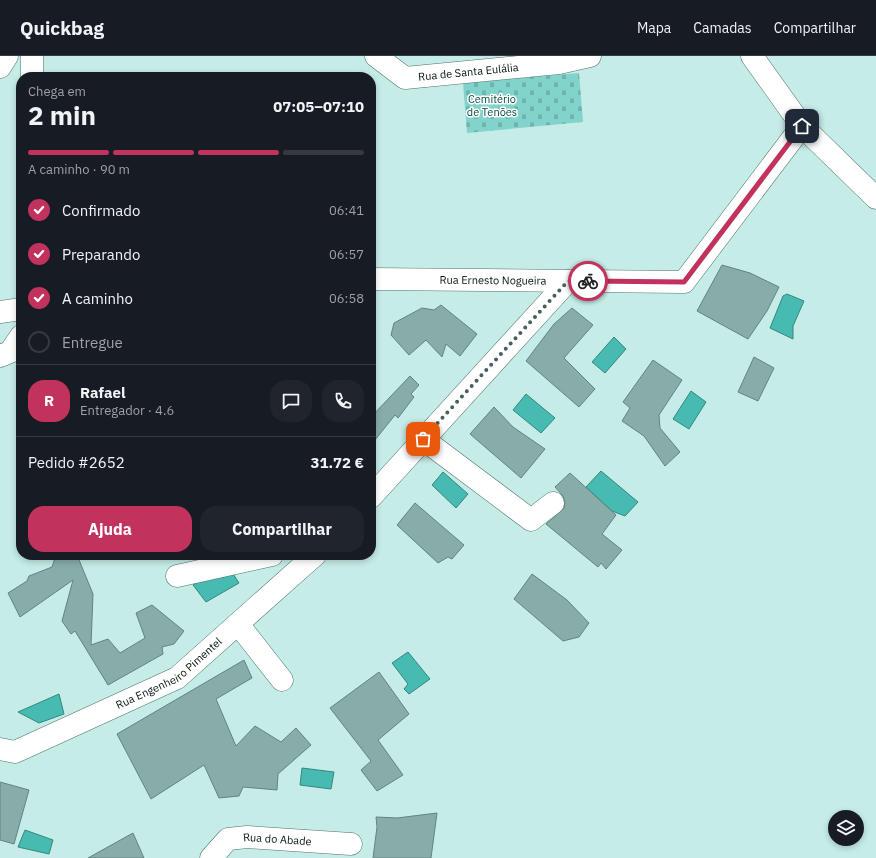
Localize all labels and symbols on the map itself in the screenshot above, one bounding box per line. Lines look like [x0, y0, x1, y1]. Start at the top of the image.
street label: Rua de Santa Eulália [417, 60, 519, 84]
park label: Cemitério de Tenões [467, 92, 517, 119]
pin [785, 109, 819, 143]
courier [568, 261, 608, 301]
street label: Rua Ernesto Nogueira [439, 273, 547, 288]
pin [406, 422, 440, 456]
street label: Rua Engenheiro Pimentel [113, 634, 225, 712]
street label: Rua do Abade [242, 830, 312, 848]

